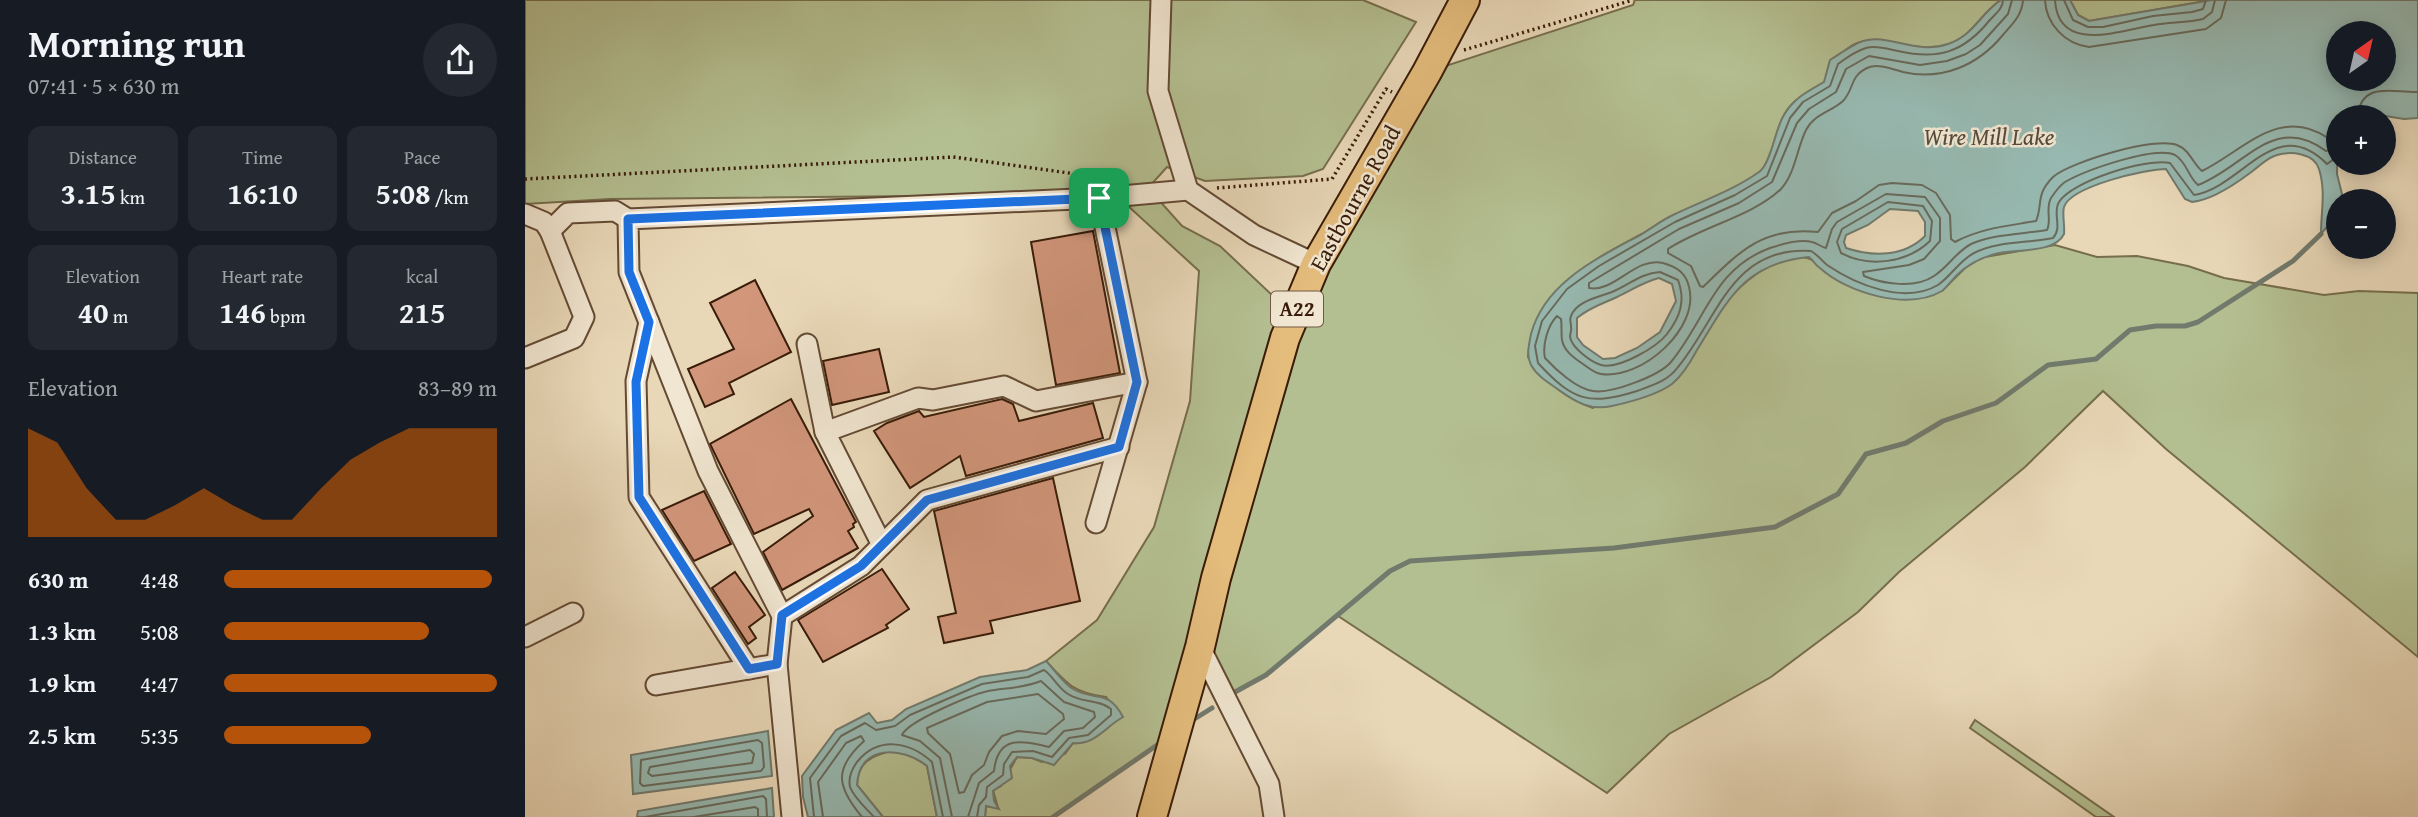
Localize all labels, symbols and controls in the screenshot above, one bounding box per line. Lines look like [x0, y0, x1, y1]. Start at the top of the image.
text: Morning run [28, 15, 245, 71]
north arrow [2326, 21, 2396, 91]
map controls [2326, 21, 2396, 259]
button: share [423, 23, 497, 97]
text: 07:41 · 5 × 630 m [28, 69, 180, 102]
button: + [2326, 105, 2396, 175]
street label: Eastbourne Road [1301, 118, 1409, 277]
water label: Wire Mill Lake [1924, 119, 2055, 154]
text: Distance [69, 143, 137, 171]
text: Time [242, 143, 283, 171]
text: Pace [404, 143, 440, 171]
pin [1069, 168, 1129, 228]
text: 3.15 [61, 171, 116, 215]
text: 16:10 [227, 171, 298, 215]
text: 5:08 [375, 171, 431, 215]
icon: arrive [1080, 179, 1118, 217]
text: km [116, 183, 145, 211]
text: /km [431, 183, 469, 211]
button: − [2326, 189, 2396, 259]
text: Elevation [66, 262, 140, 290]
text: Heart rate [222, 262, 303, 290]
text: kcal [406, 262, 438, 290]
text: 40 [77, 290, 109, 334]
text: 146 [219, 290, 266, 334]
text: 215 [399, 290, 445, 334]
road number: A22 [1271, 292, 1323, 326]
text: m [109, 302, 128, 330]
text: bpm [266, 302, 306, 330]
text: Elevation [28, 371, 118, 404]
text: 83–89 m [418, 371, 497, 404]
text: 630 m [28, 563, 89, 596]
text: 4:48 [140, 563, 179, 596]
text: 1.3 km [28, 615, 96, 648]
text: 5:08 [140, 615, 179, 648]
text: 1.9 km [28, 667, 96, 700]
text: 4:47 [140, 667, 179, 700]
text: 2.5 km [28, 719, 96, 752]
text: 5:35 [140, 719, 179, 752]

